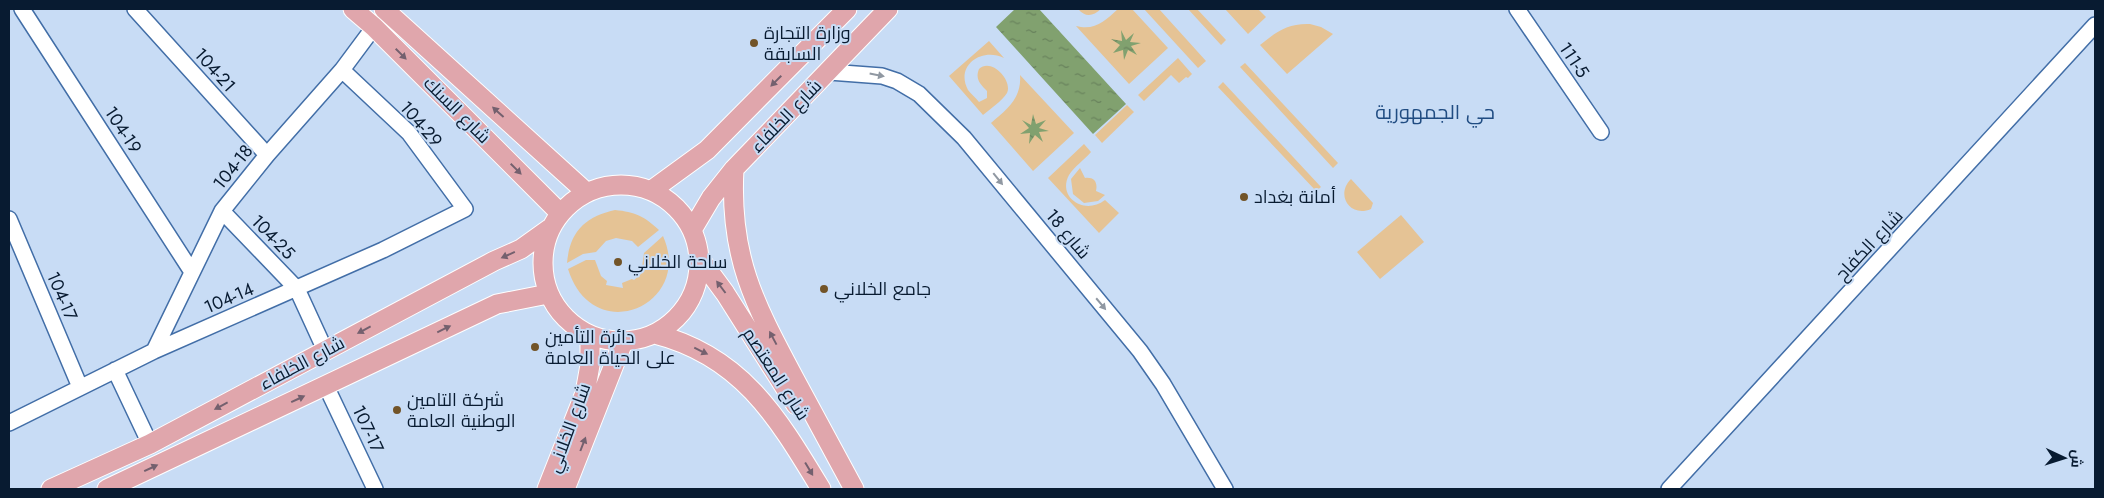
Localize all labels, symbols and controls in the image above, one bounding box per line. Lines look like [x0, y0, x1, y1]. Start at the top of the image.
place label: وزارة التجارة السابقة [764, 20, 851, 67]
marker: وزارة التجارة السابقة [748, 37, 760, 49]
street label: 111-5 [1553, 37, 1595, 83]
street label: 104-21 [188, 42, 242, 98]
one-way arrow [395, 48, 407, 60]
street label: شارع السنك [418, 71, 496, 149]
one-way arrow [870, 71, 885, 79]
street label: شارع الخلفاء [744, 74, 828, 158]
one-way arrow [770, 74, 782, 86]
street label: 104-29 [394, 95, 448, 153]
district label: حي الجمهورية [1375, 98, 1495, 128]
street label: 104-19 [98, 101, 148, 159]
one-way arrow [492, 106, 504, 118]
street label: 104-18 [207, 139, 259, 195]
one-way arrow [510, 163, 522, 175]
one-way arrow [992, 173, 1003, 185]
place label: أمانة بغداد [1254, 184, 1336, 210]
marker: أمانة بغداد [1238, 191, 1250, 203]
street label: شارع 18 [1039, 203, 1097, 265]
street label: شارع الكفاح [1829, 204, 1909, 286]
street label: 104-25 [245, 209, 301, 265]
place label: ساحة الخلاني [628, 249, 727, 276]
one-way arrow [501, 251, 515, 259]
marker: ساحة الخلاني [612, 256, 624, 268]
street label: 104-17 [40, 268, 84, 325]
street label: 104-14 [200, 276, 258, 320]
place label: جامع الخلاني [834, 276, 931, 303]
one-way arrow [715, 281, 726, 294]
marker: جامع الخلاني [818, 283, 830, 295]
one-way arrow [1096, 297, 1107, 310]
street label: شارع المعتصم [736, 322, 816, 426]
place label: دائرة التأمين على الحياة العامة [545, 324, 676, 371]
one-way arrow [437, 325, 451, 333]
one-way arrow [357, 326, 371, 334]
street label: شارع الخلفاء [255, 330, 349, 396]
one-way arrow [769, 331, 777, 345]
marker: دائرة التأمين على الحياة العامة [529, 341, 541, 353]
one-way arrow [693, 347, 708, 355]
street label: شارع الخلاني [541, 380, 598, 477]
place label: شركة التامين الوطنية العامة [407, 387, 515, 434]
one-way arrow [291, 395, 305, 403]
street label: 107-17 [346, 401, 391, 458]
one-way arrow [214, 402, 227, 411]
marker: شركة التامين الوطنية العامة [391, 404, 403, 416]
north arrow [2039, 433, 2089, 483]
one-way arrow [579, 436, 587, 451]
text: ش [2066, 449, 2088, 469]
one-way arrow [804, 462, 813, 476]
one-way arrow [144, 464, 158, 472]

